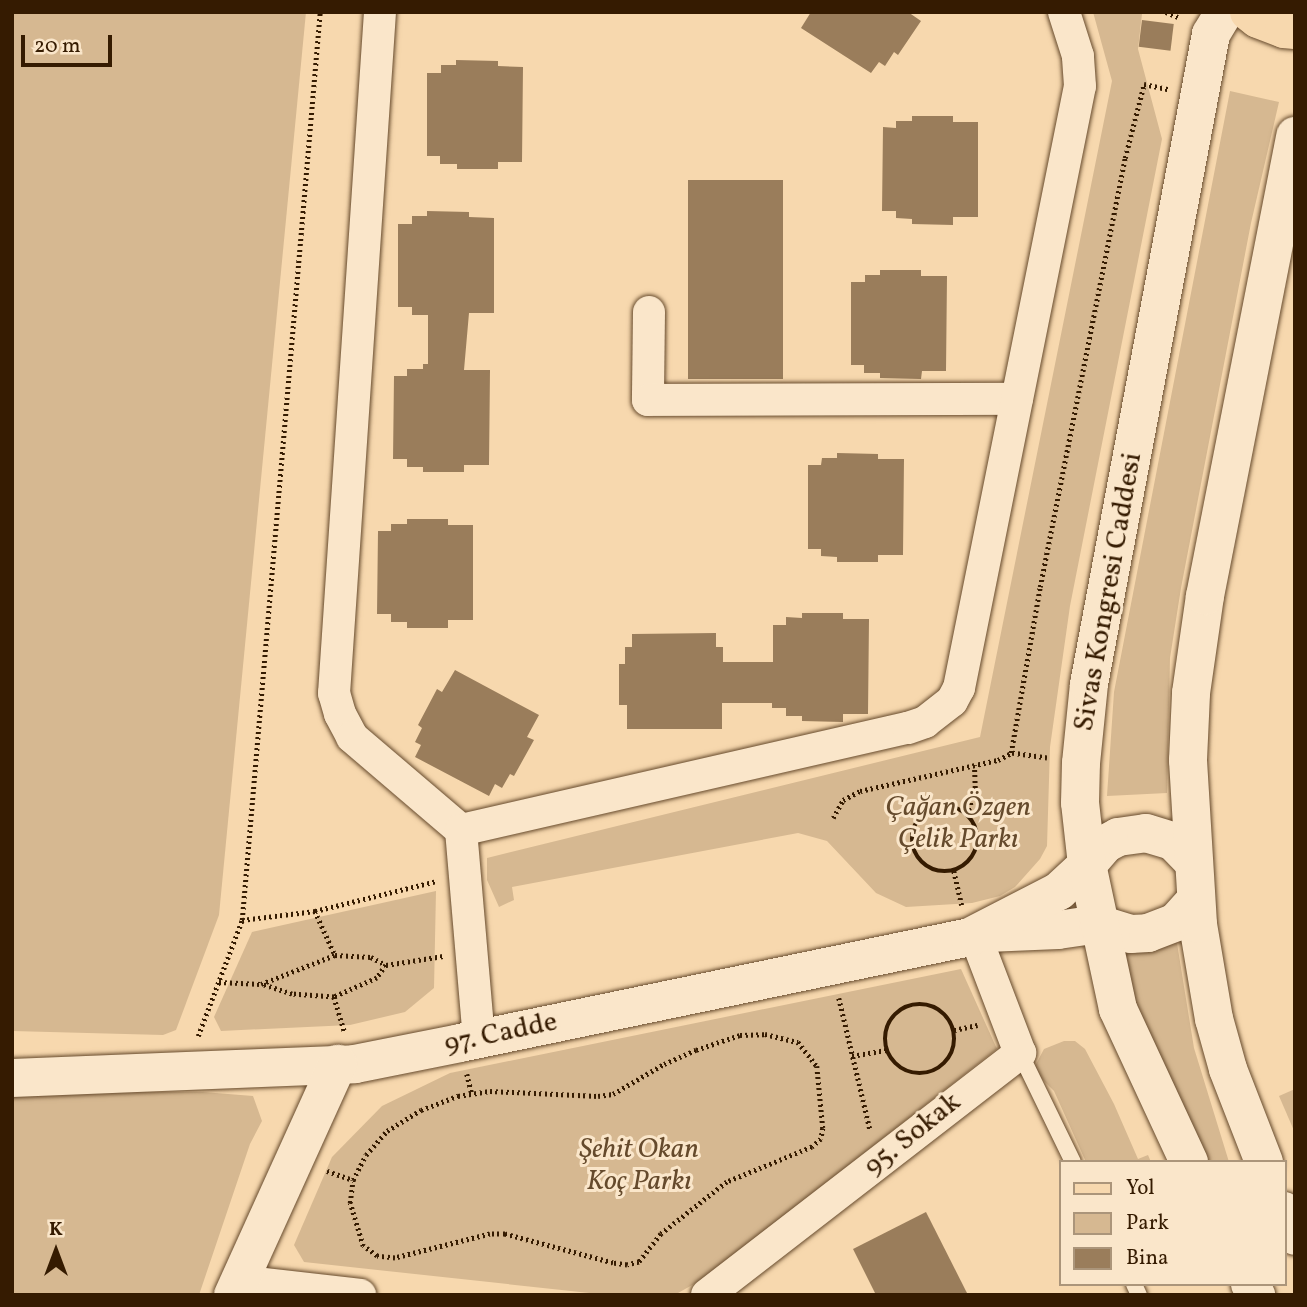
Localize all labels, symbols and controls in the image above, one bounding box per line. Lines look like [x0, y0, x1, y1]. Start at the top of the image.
scale bar [24, 21, 116, 65]
text: 20 m [34, 32, 80, 61]
street label: Sivas Kongresi Caddesi [1068, 450, 1150, 734]
park label: Çağan Özgen Çelik Parkı [885, 791, 1031, 857]
street label: 97. Cadde [441, 1006, 561, 1062]
street label: 95. Sokak [858, 1086, 968, 1184]
park label: Şehit Okan Koç Parkı [579, 1133, 699, 1199]
legend [1058, 1160, 1286, 1286]
text: Yol [1126, 1174, 1155, 1203]
text: Park [1126, 1209, 1169, 1238]
north arrow [21, 1216, 91, 1286]
text: K [49, 1217, 63, 1243]
text: Bina [1126, 1244, 1168, 1273]

